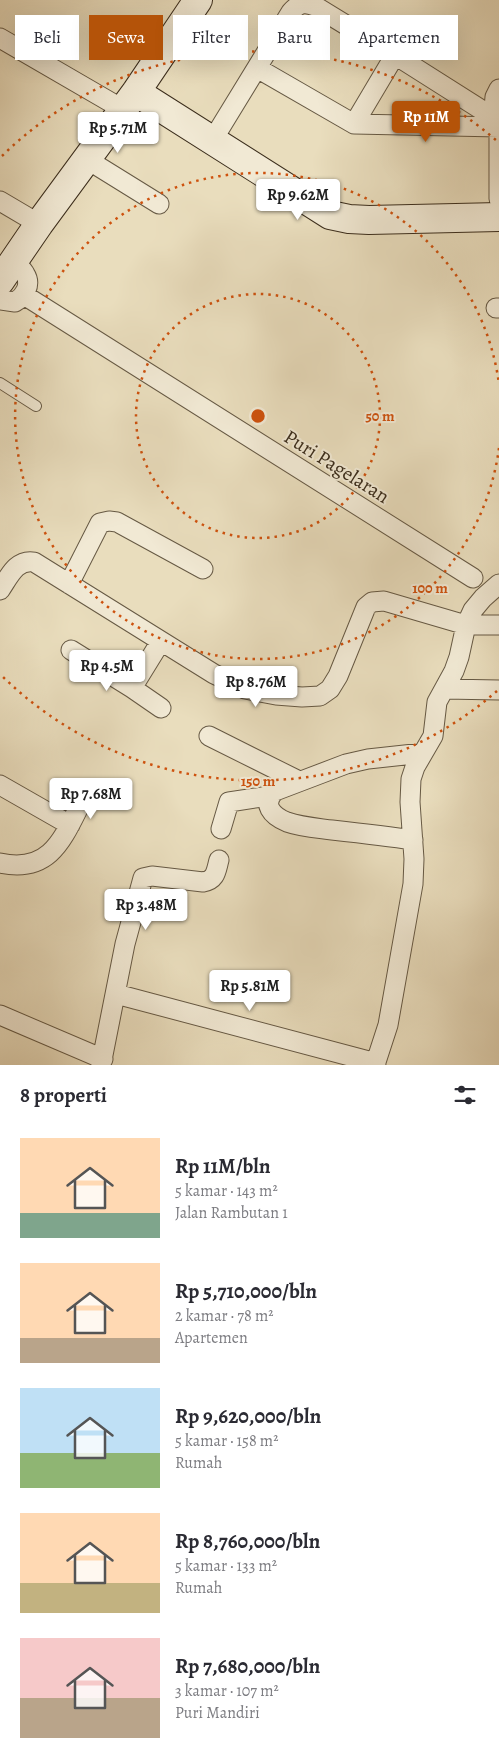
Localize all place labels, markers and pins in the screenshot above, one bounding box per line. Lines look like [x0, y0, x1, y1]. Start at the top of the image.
pin: Rp 11M [385, 100, 467, 143]
pin: Rp 5.71M [66, 112, 170, 154]
pin: Rp 9.62M [246, 178, 350, 221]
centre of rings [249, 407, 267, 425]
pin: Rp 4.5M [61, 650, 153, 692]
pin: Rp 8.76M [204, 666, 308, 708]
pin: Rp 7.68M [39, 778, 143, 820]
pin: Rp 3.48M [94, 888, 198, 931]
pin: Rp 5.81M [198, 970, 302, 1012]

